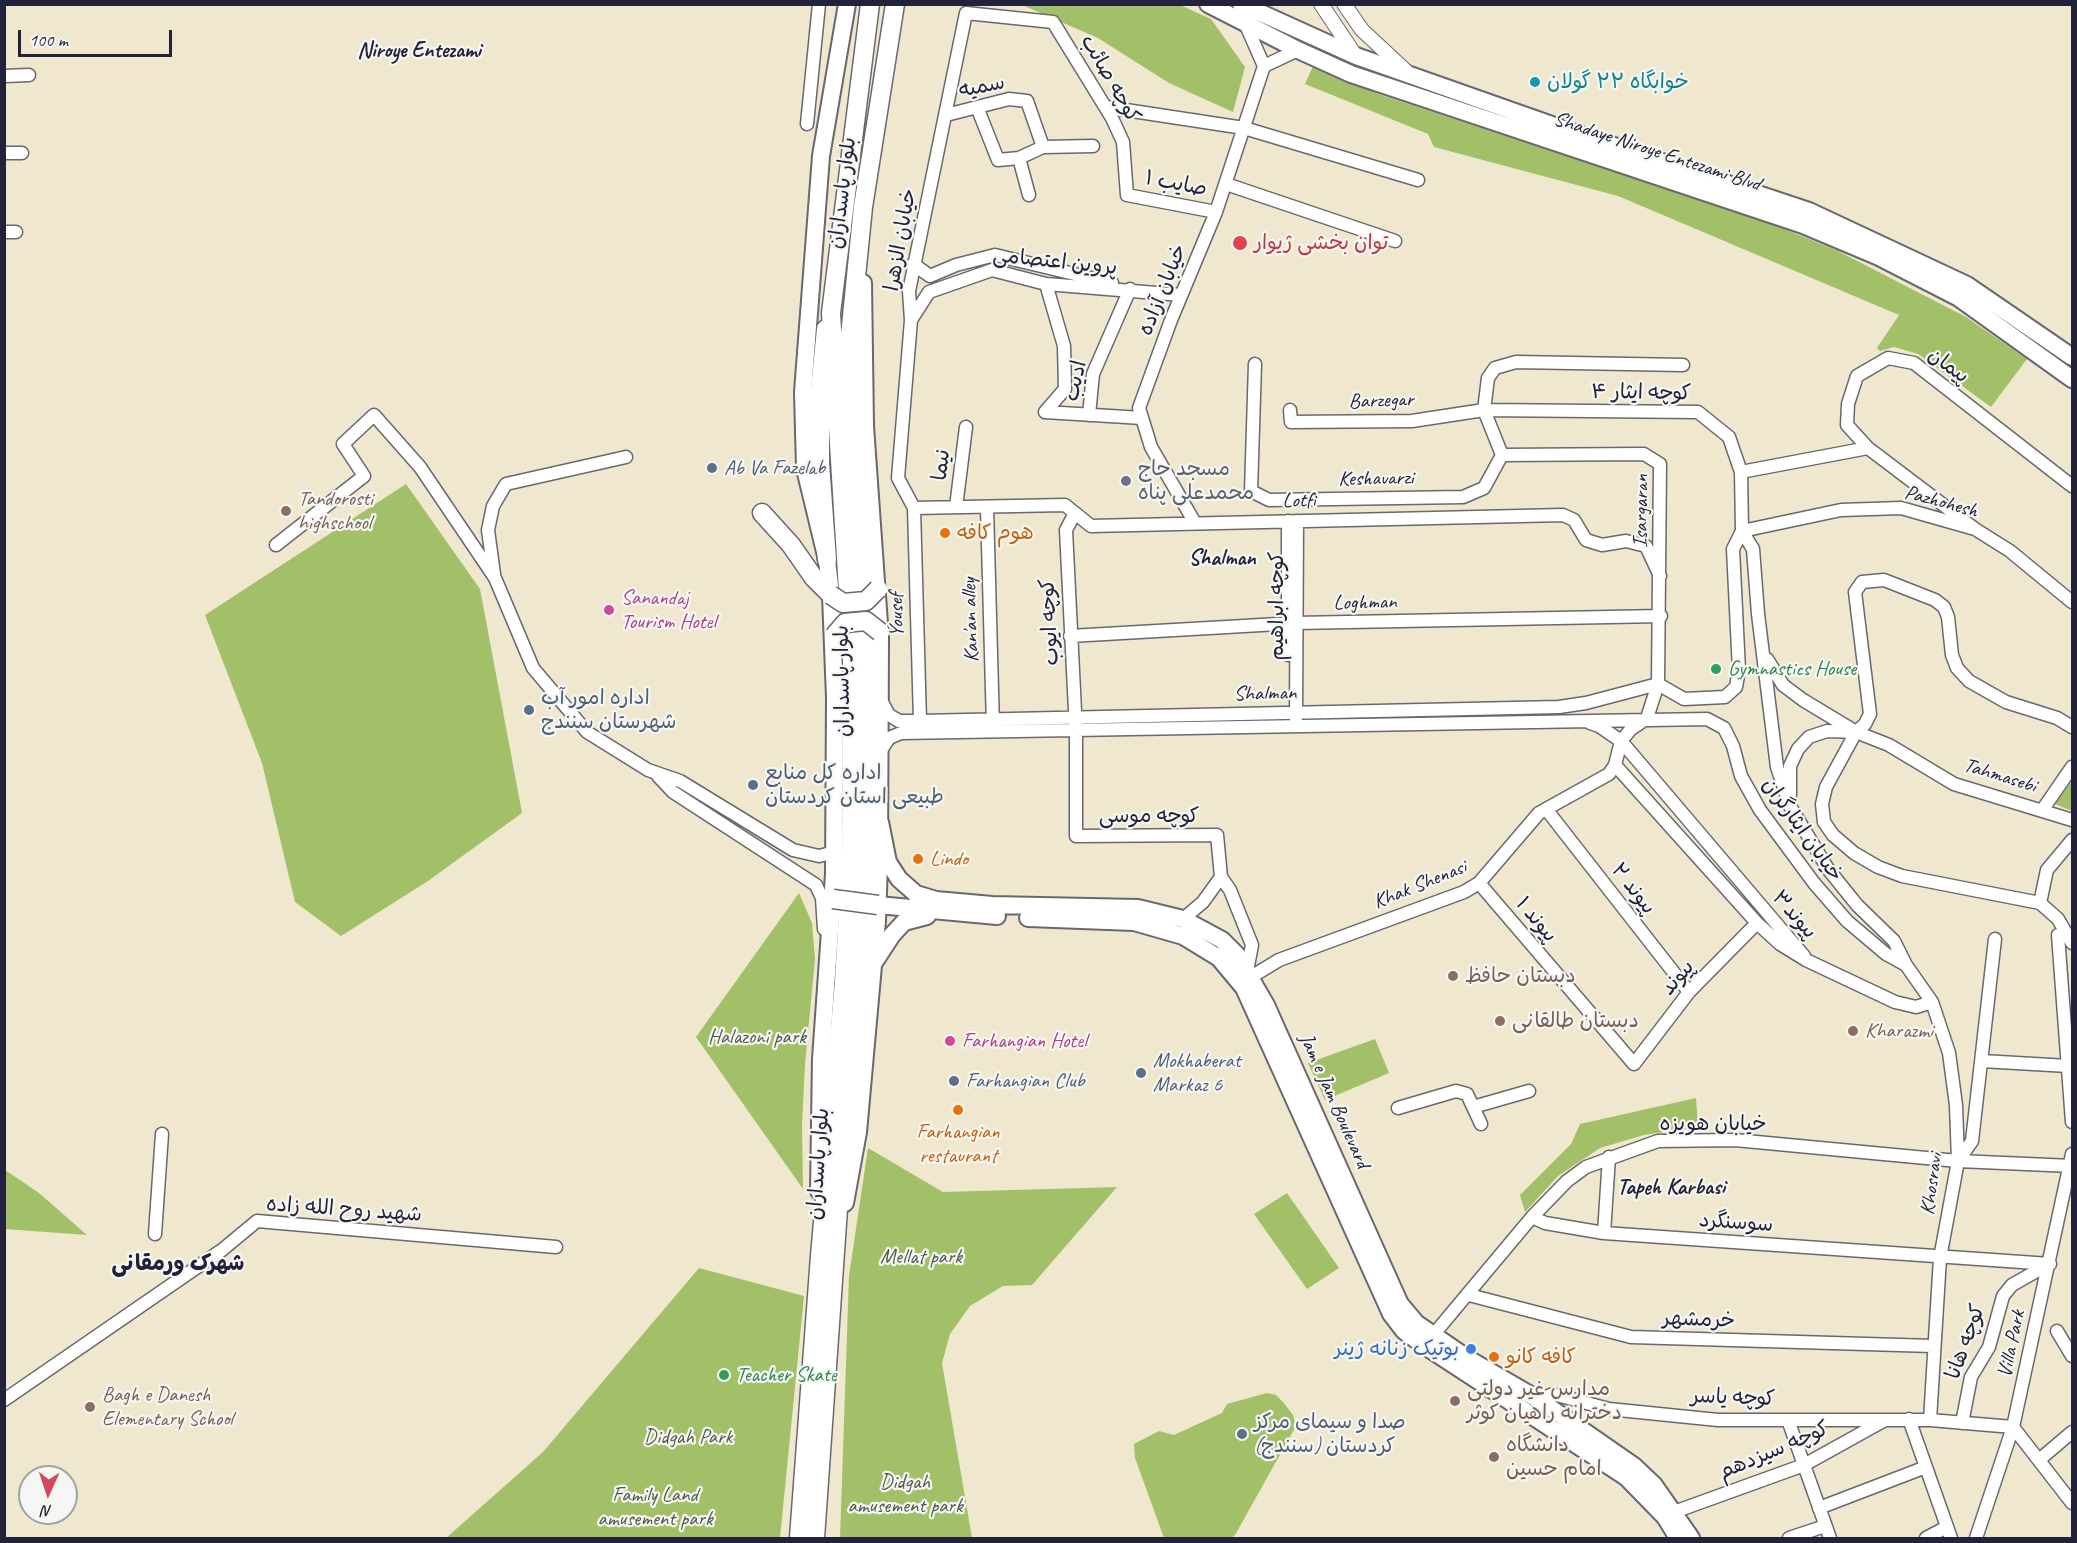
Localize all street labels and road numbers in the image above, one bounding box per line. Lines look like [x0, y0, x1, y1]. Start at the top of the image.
street label: کوچه صائب [1075, 30, 1145, 128]
street label: سمیه [957, 70, 1007, 104]
street label: Shadaye Niroye Entezami Blvd [1550, 107, 1764, 197]
street label: بلوار پاسداران [824, 136, 862, 250]
street label: صایب ۱ [1143, 166, 1209, 202]
street label: خیابان الزهرا [880, 187, 922, 293]
street label: خیابان آزاده [1133, 241, 1193, 339]
street label: پروین اعتصامی [991, 243, 1119, 281]
street label: پیمان [1923, 343, 1973, 389]
street label: ادیب [1059, 358, 1093, 404]
street label: کوچه ایثار ۴ [1591, 380, 1691, 406]
street label: Barzegar [1348, 387, 1414, 415]
street label: نیما [928, 448, 956, 482]
street label: Keshavarzi [1338, 466, 1414, 492]
street label: Isargaran [1628, 474, 1654, 548]
street label: Pazhohesh [1902, 480, 1980, 524]
street label: Lotfi [1282, 488, 1316, 514]
street label: کوچه ابراهیم [1264, 552, 1290, 660]
street label: Kan'an alley [957, 577, 985, 663]
street label: کوچه ایوب [1035, 578, 1065, 666]
street label: Loghman [1333, 590, 1397, 616]
street label: Yousef [884, 592, 910, 638]
street label: بلوار پاسداران [829, 625, 857, 737]
street label: Shalman [1233, 681, 1297, 707]
street label: Tahmasebi [1960, 753, 2040, 799]
street label: خیابان ایثارگران [1756, 773, 1848, 887]
street label: کوچه موسی [1099, 803, 1199, 829]
street label: Khak Shenasi [1370, 855, 1470, 915]
street label: پیوند ۲ [1605, 858, 1661, 920]
street label: پیوند۳ [1766, 886, 1822, 944]
street label: پیوند ۱ [1510, 892, 1562, 948]
street label: پیوند [1656, 955, 1700, 1001]
street label: Jam e Jam Boulevard [1293, 1030, 1375, 1172]
street label: بلوار پاسداران [803, 1107, 835, 1221]
street label: خیابان هویزه [1659, 1111, 1767, 1137]
street label: Khosravi [1915, 1152, 1949, 1216]
street label: شهید روح الله زاده [265, 1192, 423, 1228]
street label: سوسنگرد [1698, 1208, 1774, 1238]
street label: کوچه هانا [1941, 1301, 1991, 1383]
street label: خرمشهر [1662, 1306, 1736, 1334]
street label: Villa Park [1993, 1308, 2031, 1380]
street label: کوچه یاسر [1690, 1384, 1776, 1412]
street label: کوچه سیزدهم [1715, 1416, 1833, 1486]

